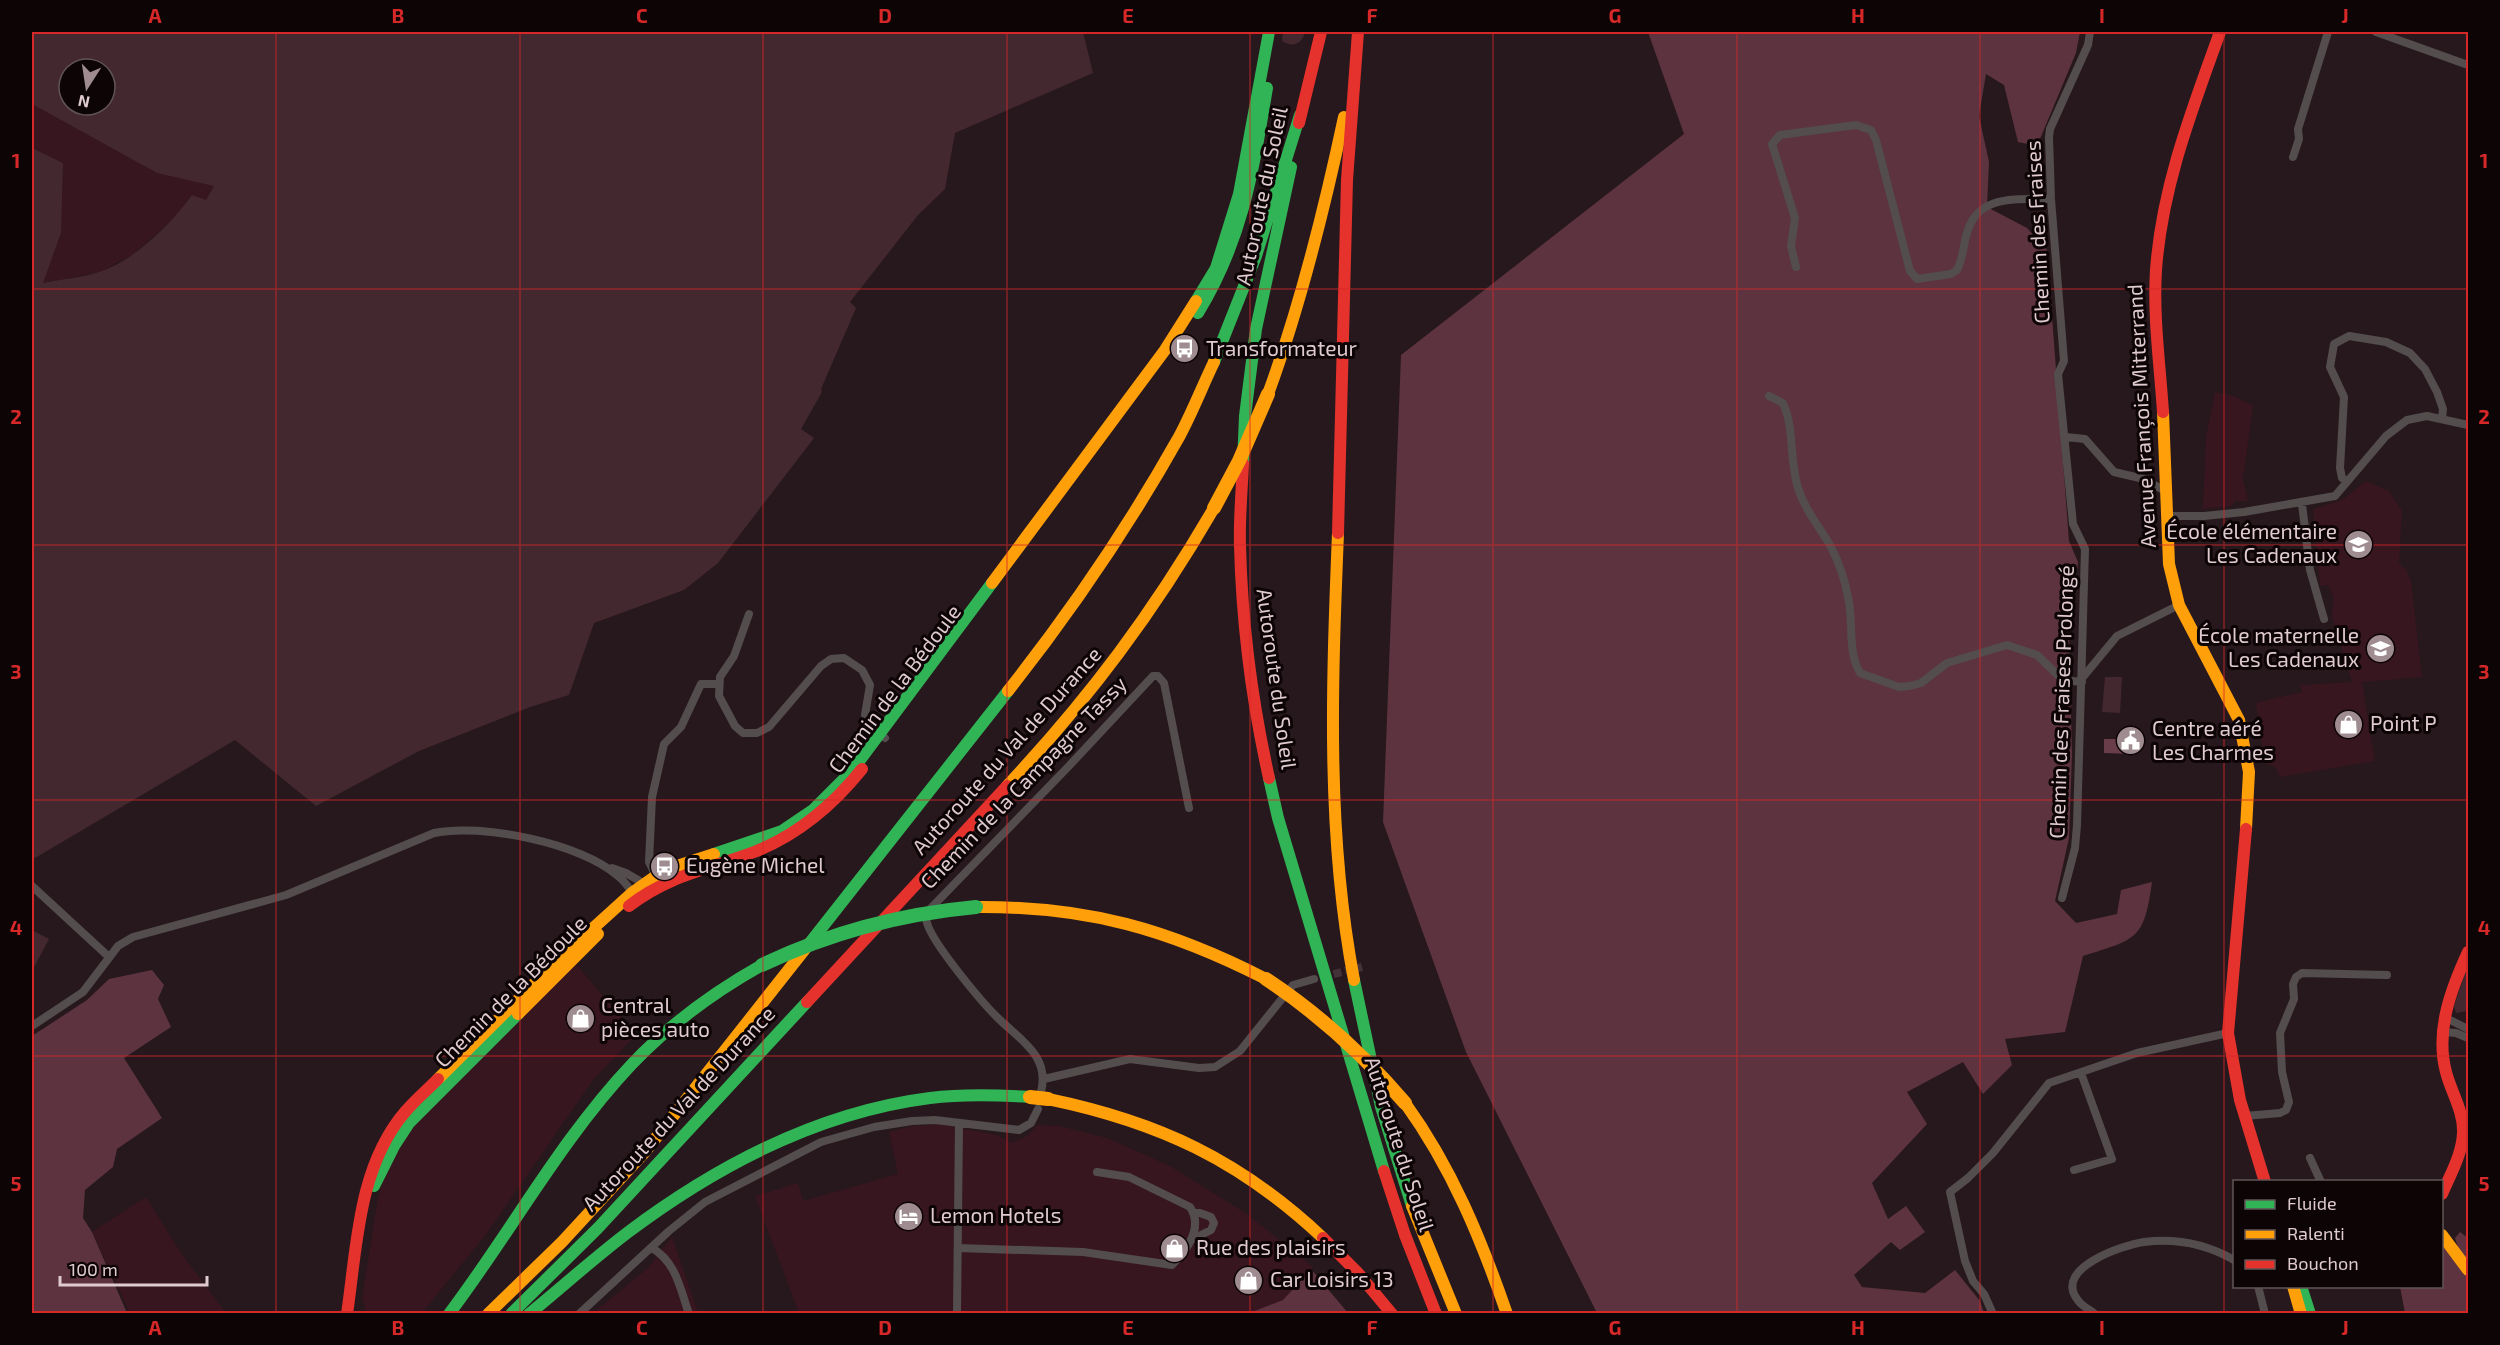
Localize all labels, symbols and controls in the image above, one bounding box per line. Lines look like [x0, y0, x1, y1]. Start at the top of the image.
text: A [148, 3, 162, 27]
text: B [392, 3, 404, 27]
text: C [636, 3, 648, 27]
text: D [878, 3, 892, 27]
text: E [1122, 3, 1134, 27]
text: F [1366, 3, 1378, 27]
text: G [1609, 3, 1621, 27]
text: H [1851, 3, 1865, 27]
text: I [2099, 3, 2105, 27]
text: J [2341, 3, 2349, 27]
north arrow [57, 57, 117, 117]
text: N [76, 92, 91, 113]
street label: Autoroute du Soleil [1229, 103, 1292, 287]
street label: Chemin des Fraises [2019, 140, 2054, 324]
text: 1 [12, 148, 20, 172]
text: 1 [2480, 148, 2488, 172]
street label: Avenue François Mitterrand [2121, 283, 2162, 549]
bus stop icon: Transformateur [1169, 333, 1201, 365]
place label: Transformateur [1206, 335, 1357, 360]
text: 2 [10, 404, 22, 428]
text: 2 [2478, 404, 2490, 428]
place label: École élémentaire Les Cadenaux [2166, 518, 2337, 567]
school or university icon: École élémentaire Les Cadenaux [2342, 528, 2374, 560]
street label: Chemin des Fraises Prolongé [2043, 565, 2078, 839]
street label: Autoroute du Soleil [1252, 587, 1303, 772]
street label: Chemin de la Bédoule [822, 599, 965, 777]
place label: École maternelle Les Cadenaux [2198, 622, 2359, 671]
school or university icon: École maternelle Les Cadenaux [2364, 632, 2396, 664]
street label: Autoroute du Val de Durance [906, 641, 1106, 859]
text: 3 [10, 659, 22, 683]
text: 3 [2478, 659, 2490, 683]
street label: Chemin de la Campagne Tassy [915, 671, 1131, 893]
shop icon: Point P [2333, 708, 2365, 740]
place label: Point P [2370, 710, 2437, 735]
place label: Centre aéré Les Charmes [2152, 715, 2274, 764]
public building icon: Centre aéré Les Charmes [2115, 725, 2147, 757]
bus stop icon: Eugène Michel [649, 850, 681, 882]
place label: Eugène Michel [686, 852, 825, 877]
street label: Chemin de la Bédoule [429, 910, 591, 1072]
text: 4 [10, 915, 23, 939]
text: 4 [2478, 915, 2491, 939]
place label: Central pièces auto [601, 992, 710, 1041]
street label: Autoroute du Val de Durance [576, 1000, 779, 1215]
shop icon: Central pièces auto [564, 1002, 596, 1034]
street label: Autoroute du Soleil [1360, 1053, 1441, 1235]
text: 5 [10, 1171, 22, 1195]
text: 5 [2478, 1171, 2490, 1195]
legend [2233, 1180, 2443, 1288]
text: Fluide [2287, 1192, 2337, 1214]
hotel icon: Lemon Hotels [893, 1200, 925, 1232]
place label: Lemon Hotels [930, 1202, 1061, 1227]
text: Ralenti [2287, 1222, 2345, 1244]
shop icon: Rue des plaisirs [1159, 1232, 1191, 1264]
place label: Rue des plaisirs [1196, 1234, 1346, 1259]
scale bar [60, 1249, 207, 1287]
text: Bouchon [2287, 1252, 2359, 1274]
text: 100 m [69, 1258, 118, 1280]
shop icon: Car Loisirs 13 [1233, 1264, 1265, 1296]
place label: Car Loisirs 13 [1270, 1266, 1394, 1291]
text: A [148, 1315, 162, 1339]
text: B [392, 1315, 404, 1339]
text: C [636, 1315, 648, 1339]
text: D [878, 1315, 892, 1339]
text: E [1122, 1315, 1134, 1339]
text: F [1366, 1315, 1378, 1339]
text: G [1609, 1315, 1621, 1339]
text: H [1851, 1315, 1865, 1339]
text: I [2099, 1315, 2105, 1339]
text: J [2341, 1315, 2349, 1339]

